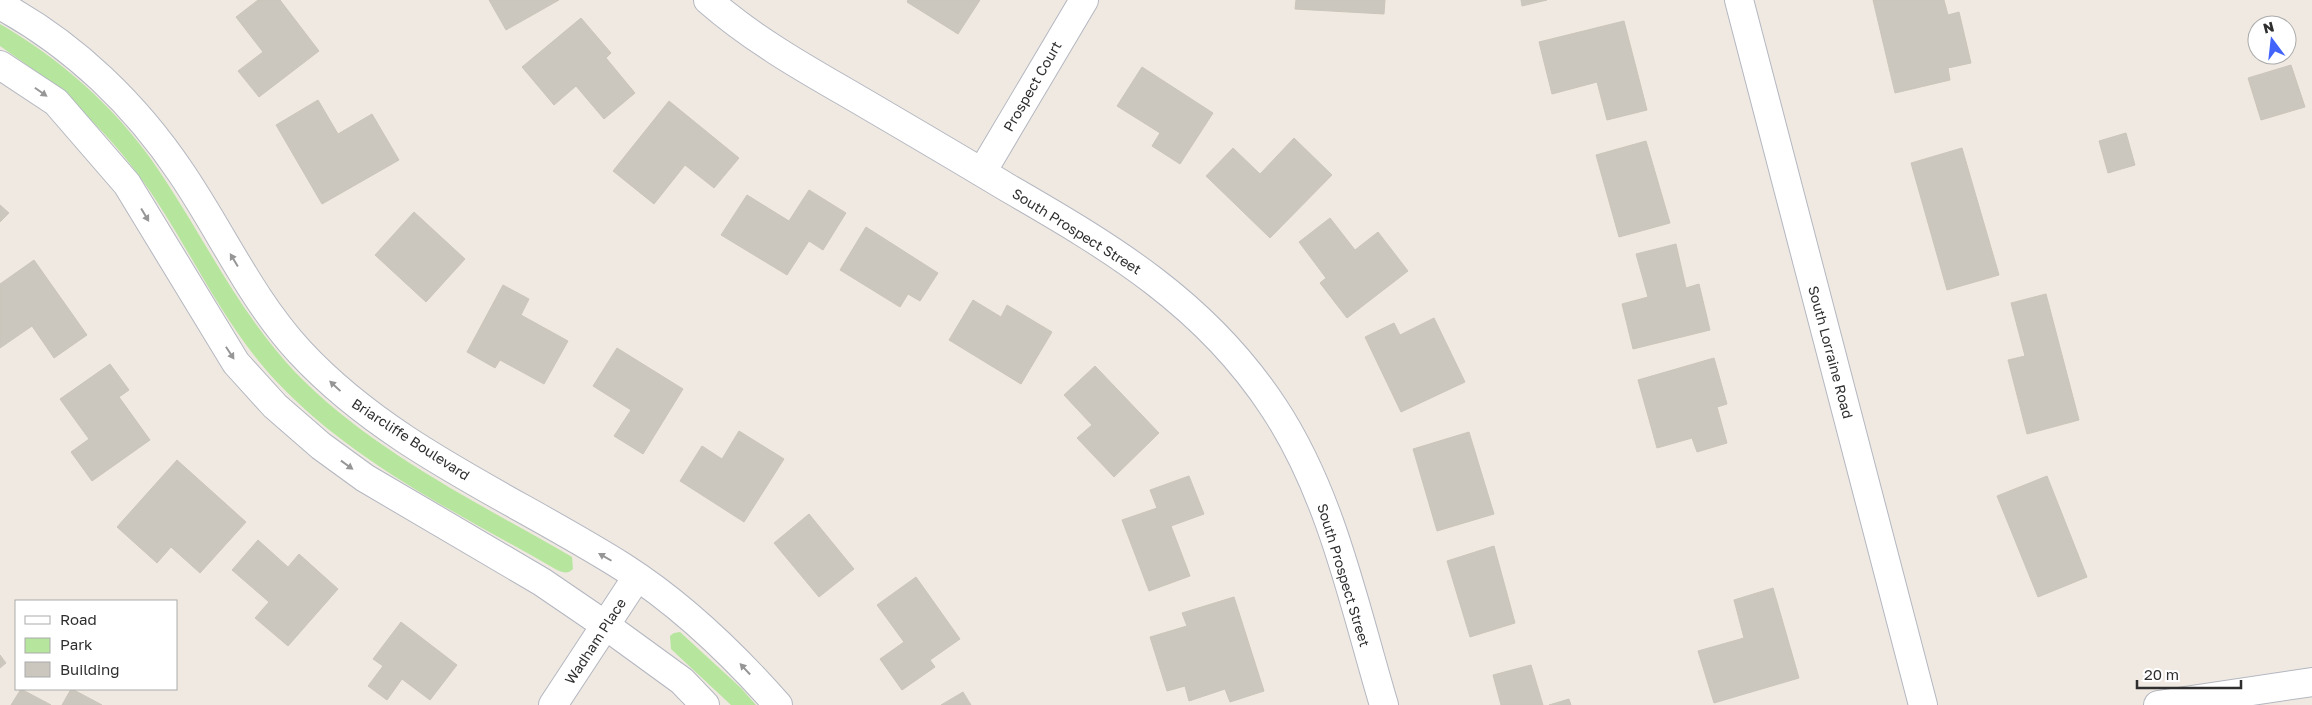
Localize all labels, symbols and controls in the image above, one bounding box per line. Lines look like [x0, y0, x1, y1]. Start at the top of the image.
north arrow [2247, 15, 2297, 65]
text: N [2261, 17, 2276, 37]
street label: Prospect Court [999, 38, 1065, 134]
one-way arrow [34, 87, 47, 97]
street label: South Prospect Street [1009, 184, 1145, 278]
one-way arrow [140, 208, 149, 221]
one-way arrow [229, 254, 239, 267]
street label: South Lorraine Road [1805, 284, 1857, 420]
one-way arrow [225, 347, 235, 360]
one-way arrow [329, 380, 341, 392]
street label: Briarcliffe Boulevard [349, 395, 473, 483]
one-way arrow [340, 460, 354, 470]
street label: South Prospect Street [1314, 501, 1374, 649]
one-way arrow [599, 552, 612, 561]
street label: Wadham Place [561, 595, 629, 687]
legend [15, 600, 178, 690]
text: Road [60, 610, 97, 628]
text: Park [60, 635, 93, 653]
scale bar [2137, 658, 2241, 690]
text: Building [60, 660, 120, 678]
one-way arrow [739, 663, 751, 675]
text: 20 m [2144, 665, 2179, 683]

